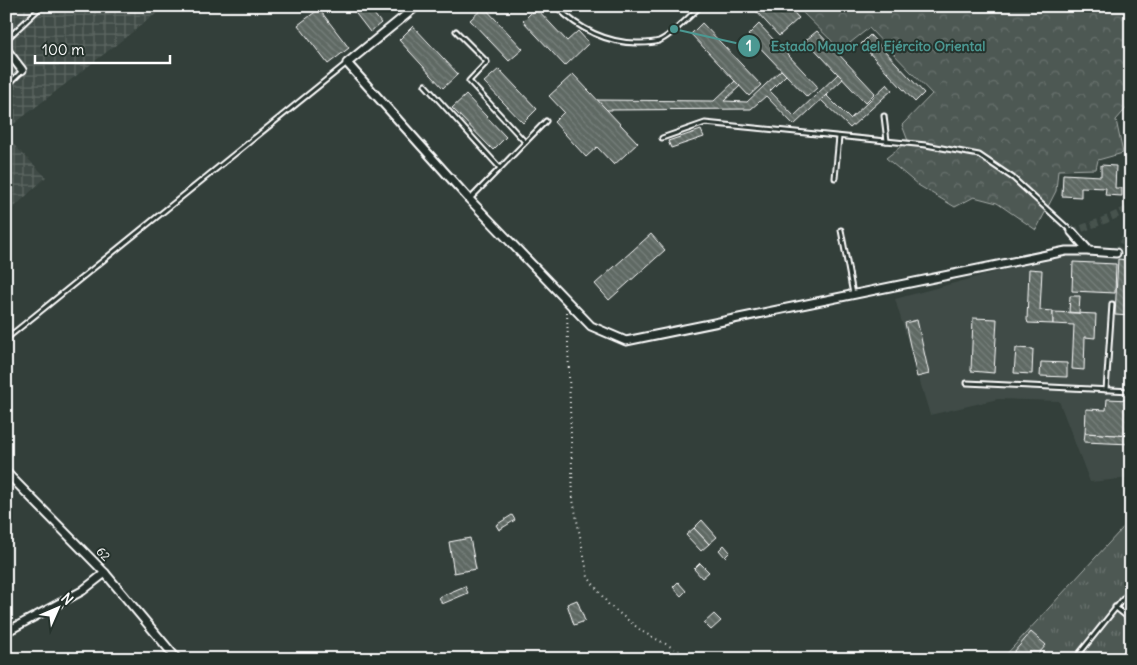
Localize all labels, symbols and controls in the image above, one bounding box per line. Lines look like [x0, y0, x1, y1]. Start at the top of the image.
callout: Estado Mayor del Ejército Oriental [736, 31, 996, 60]
scale bar [35, 32, 170, 64]
text: 1 [746, 36, 752, 55]
text: Estado Mayor del Ejército Oriental [771, 37, 985, 55]
text: 100 m [42, 40, 84, 59]
street label: 62 [93, 544, 114, 564]
north arrow [32, 582, 82, 632]
text: N [57, 589, 77, 609]

